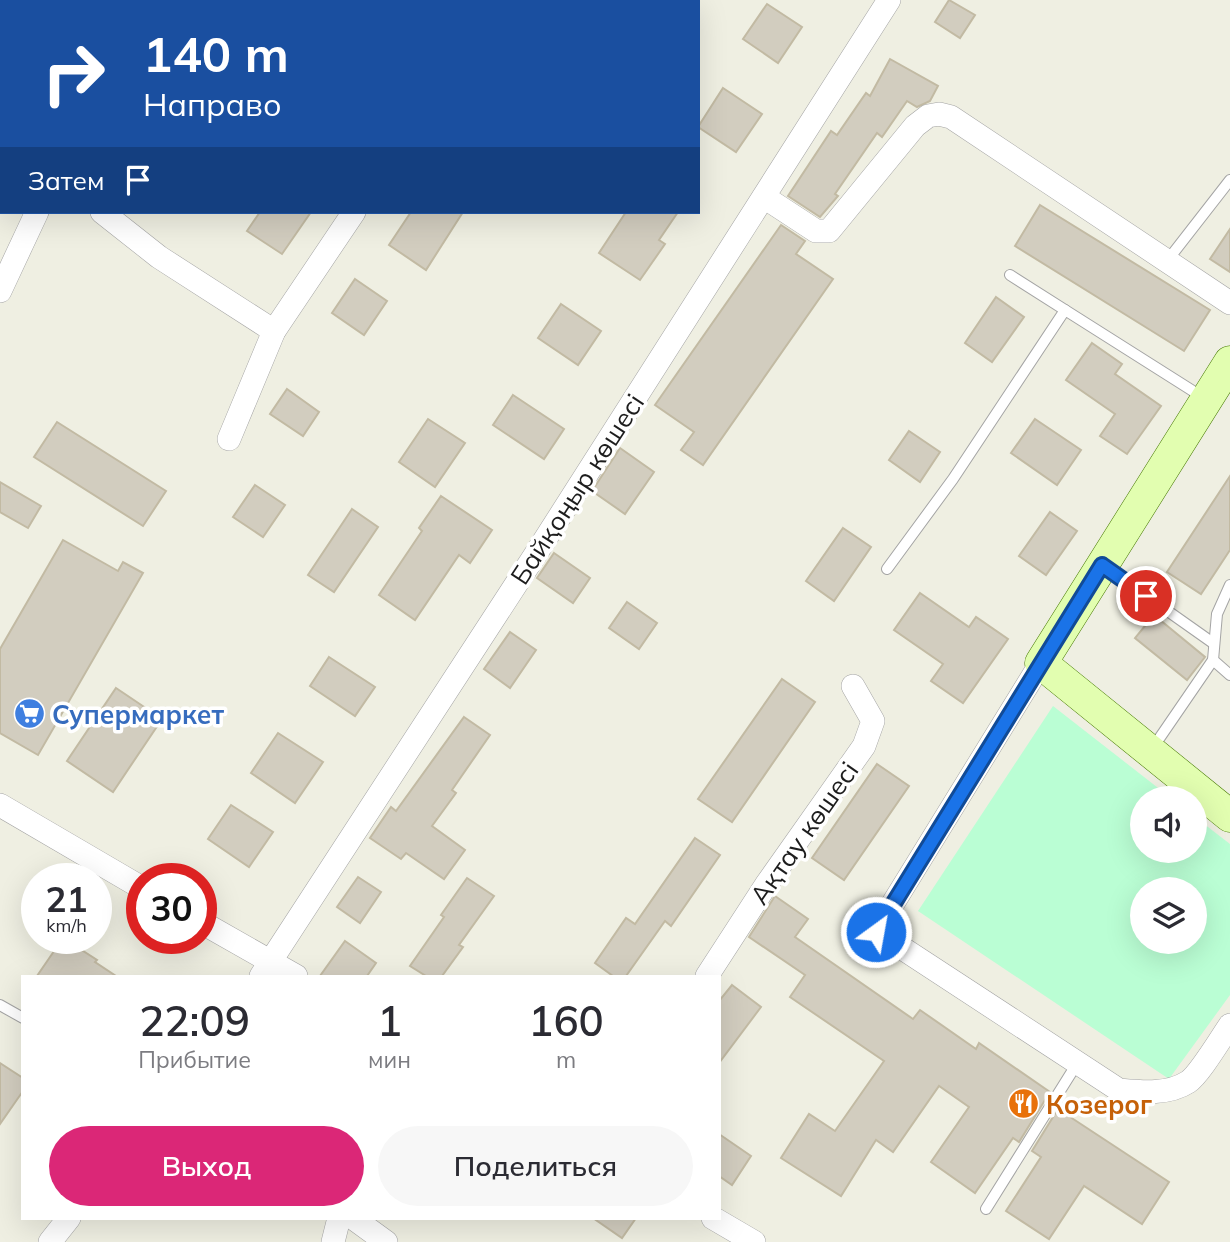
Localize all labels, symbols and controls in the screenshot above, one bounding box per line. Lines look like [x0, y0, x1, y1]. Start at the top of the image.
text: 140 m [143, 23, 289, 84]
icon: right [28, 28, 119, 119]
text: Направо [143, 84, 282, 124]
icon: arrive [119, 161, 157, 199]
text: Затем [28, 164, 105, 197]
street label: Байқоңыр көшесі [503, 387, 651, 591]
pin [1116, 566, 1176, 626]
icon: arrive [1127, 577, 1165, 615]
supermarket icon: Супермаркет [12, 697, 46, 731]
place label: Супермаркет [52, 698, 224, 731]
street label: Ақтау көшесі [743, 755, 865, 911]
map controls [1130, 786, 1207, 954]
button: sound [1130, 786, 1207, 863]
speed limit sign: 30 [126, 863, 217, 954]
text: 21 [45, 877, 88, 921]
button: layers [1130, 877, 1207, 954]
position arrow [839, 895, 913, 969]
text: km/h [46, 914, 87, 937]
text: 22:09 [139, 994, 250, 1047]
text: 1 [377, 994, 402, 1047]
text: 160 [528, 994, 604, 1047]
text: Прибытие [138, 1045, 251, 1074]
text: мин [368, 1045, 411, 1074]
text: m [556, 1045, 576, 1074]
restaurant icon: Козерог [1006, 1087, 1040, 1121]
place label: Козерог [1046, 1088, 1152, 1121]
button: Выход [49, 1126, 364, 1206]
button: Поделиться [378, 1126, 693, 1206]

